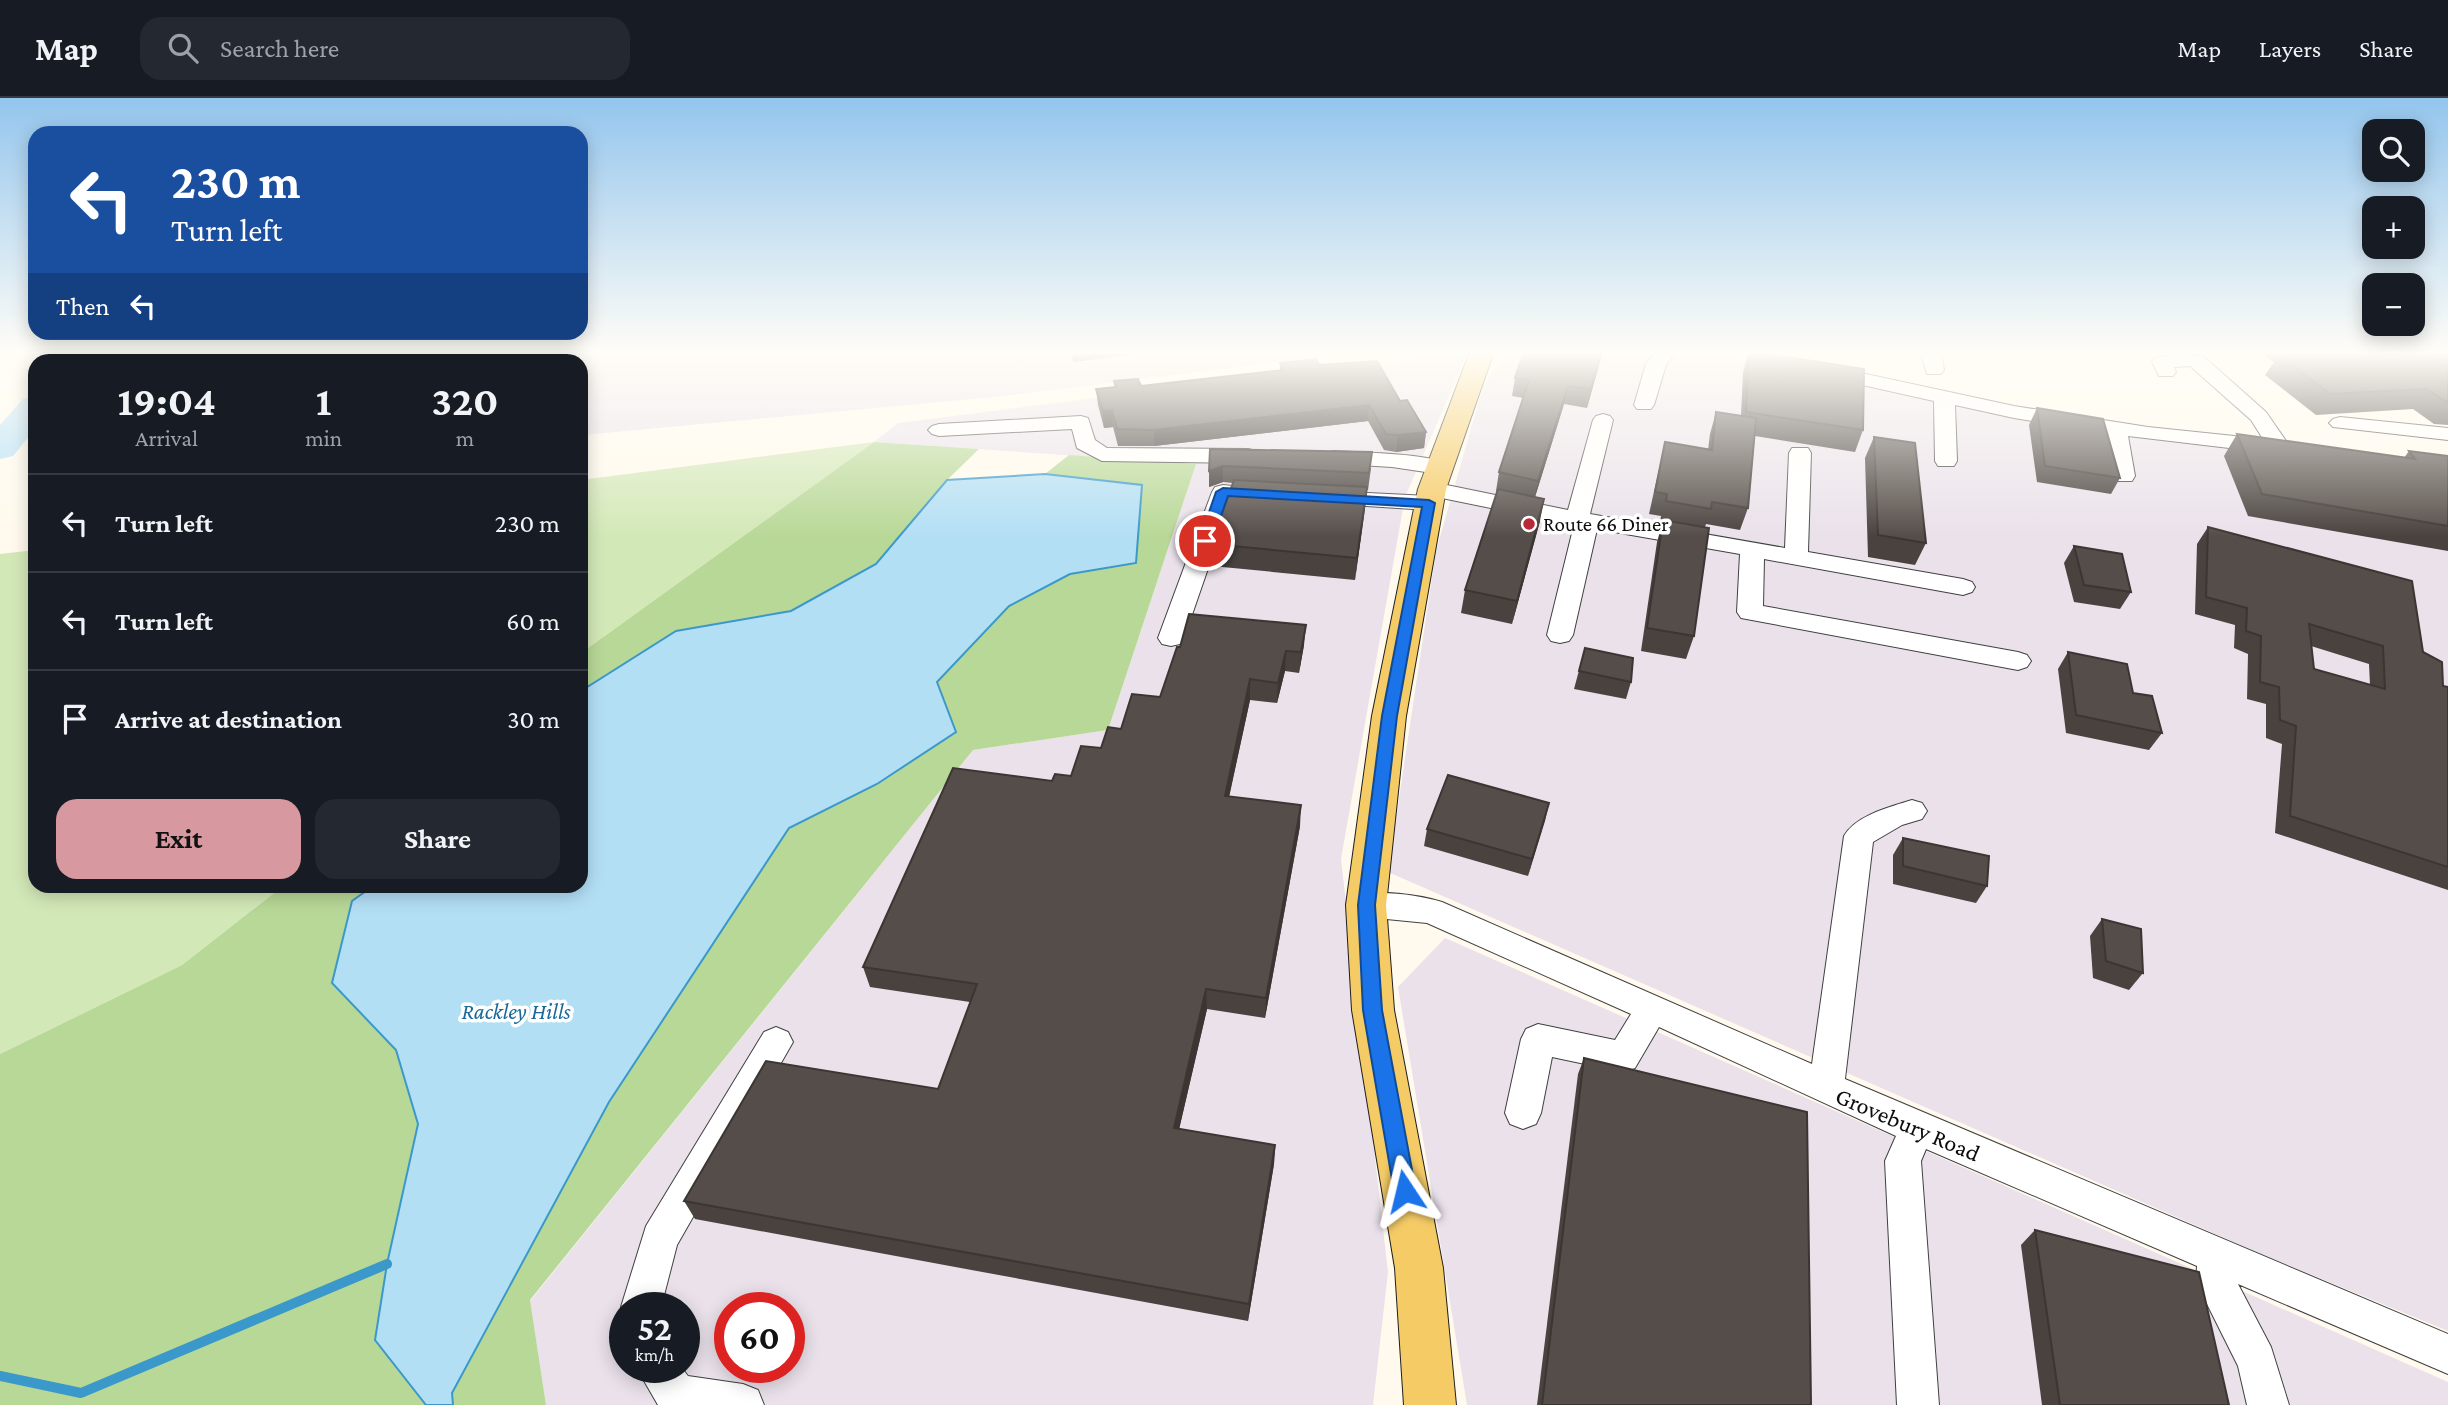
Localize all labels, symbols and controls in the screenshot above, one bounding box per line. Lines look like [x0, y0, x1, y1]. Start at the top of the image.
search box [140, 17, 630, 80]
icon: search [164, 29, 202, 67]
text: Map [35, 30, 98, 67]
text: Search here [220, 34, 339, 63]
text: Map [2177, 35, 2221, 62]
text: Layers [2259, 35, 2321, 62]
text: Share [2359, 35, 2413, 62]
map controls [2362, 119, 2425, 336]
button: search [2362, 119, 2425, 182]
icon: left [56, 154, 147, 245]
text: 230 m [171, 154, 301, 209]
button: + [2362, 196, 2425, 259]
text: Turn left [171, 212, 282, 248]
button: − [2362, 273, 2425, 336]
icon: left [124, 287, 162, 325]
text: Then [56, 292, 110, 321]
text: 19:04 [117, 377, 216, 424]
text: 1 [316, 377, 332, 424]
text: 320 [432, 377, 499, 424]
text: Arrival [135, 425, 198, 451]
text: min [305, 425, 342, 451]
text: m [456, 425, 474, 451]
icon: left [56, 504, 94, 542]
text: Turn left [115, 509, 213, 538]
text: 230 m [495, 509, 560, 538]
pin [1175, 511, 1235, 571]
place label: Route 66 Diner [1543, 512, 1669, 536]
marker: Route 66 Diner [1521, 516, 1537, 532]
icon: arrive [1186, 522, 1224, 560]
icon: left [56, 602, 94, 640]
text: Turn left [115, 607, 213, 636]
text: 60 m [506, 607, 560, 636]
icon: arrive [56, 700, 94, 738]
text: Arrive at destination [115, 705, 342, 734]
text: 30 m [507, 705, 560, 734]
button: Exit [56, 799, 301, 879]
button: Share [315, 799, 560, 879]
water label: Rackley Hills [461, 998, 571, 1024]
street label: Grovebury Road [1832, 1081, 1985, 1167]
position arrow [1368, 1154, 1442, 1228]
speed limit sign: 60 [714, 1292, 805, 1383]
text: 52 [637, 1309, 672, 1348]
text: km/h [635, 1345, 674, 1365]

